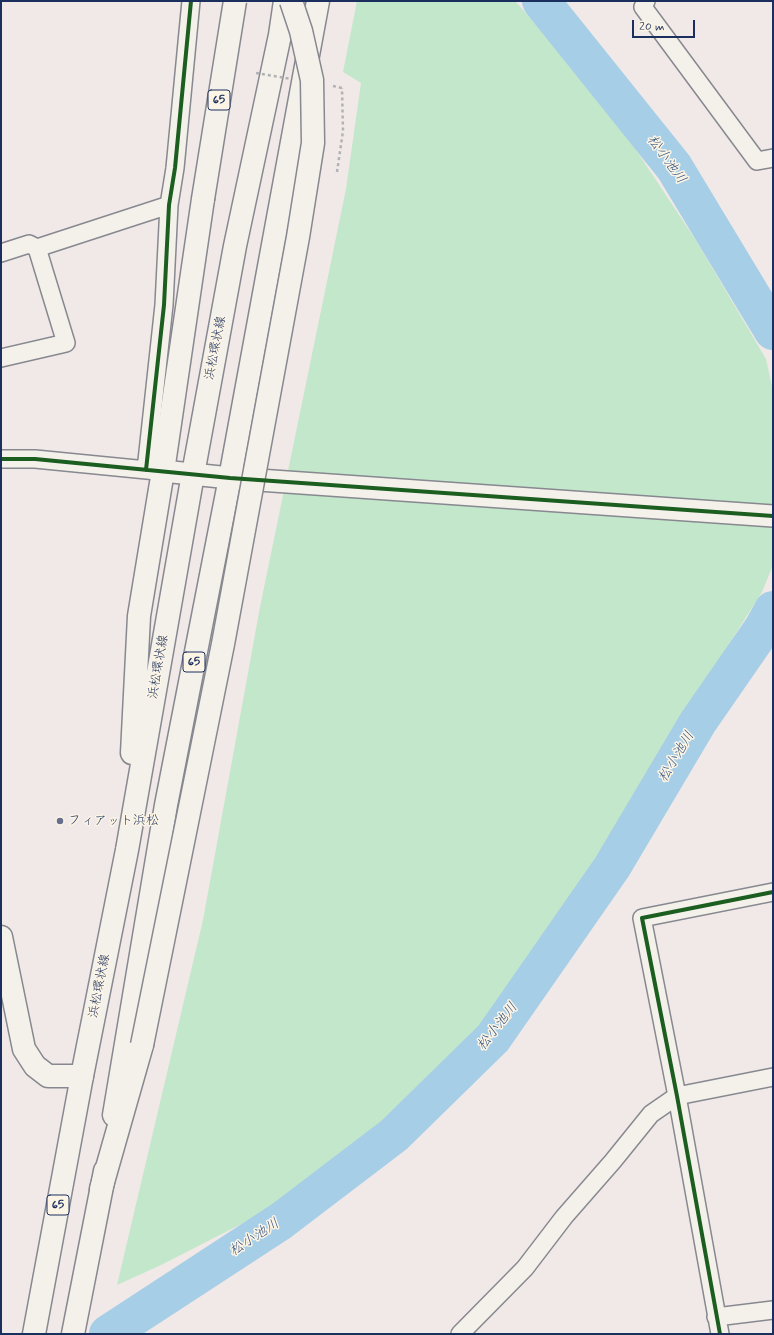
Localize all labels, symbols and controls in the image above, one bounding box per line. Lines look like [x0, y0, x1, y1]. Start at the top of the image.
scale bar [634, 12, 697, 38]
text: 20 m [639, 19, 665, 35]
road number: 65 [208, 90, 230, 110]
water label: 松小池川 [643, 132, 689, 188]
street label: 浜松環状線 [202, 315, 230, 381]
street label: 浜松環状線 [146, 634, 172, 700]
road number: 65 [183, 652, 205, 672]
water label: 松小池川 [655, 729, 699, 785]
place label: フィアット浜松 [68, 813, 159, 829]
marker: フィアット浜松 [55, 816, 65, 826]
street label: 浜松環状線 [86, 953, 114, 1019]
water label: 松小池川 [474, 1000, 522, 1054]
road number: 65 [47, 1195, 69, 1215]
water label: 松小池川 [227, 1216, 283, 1260]

